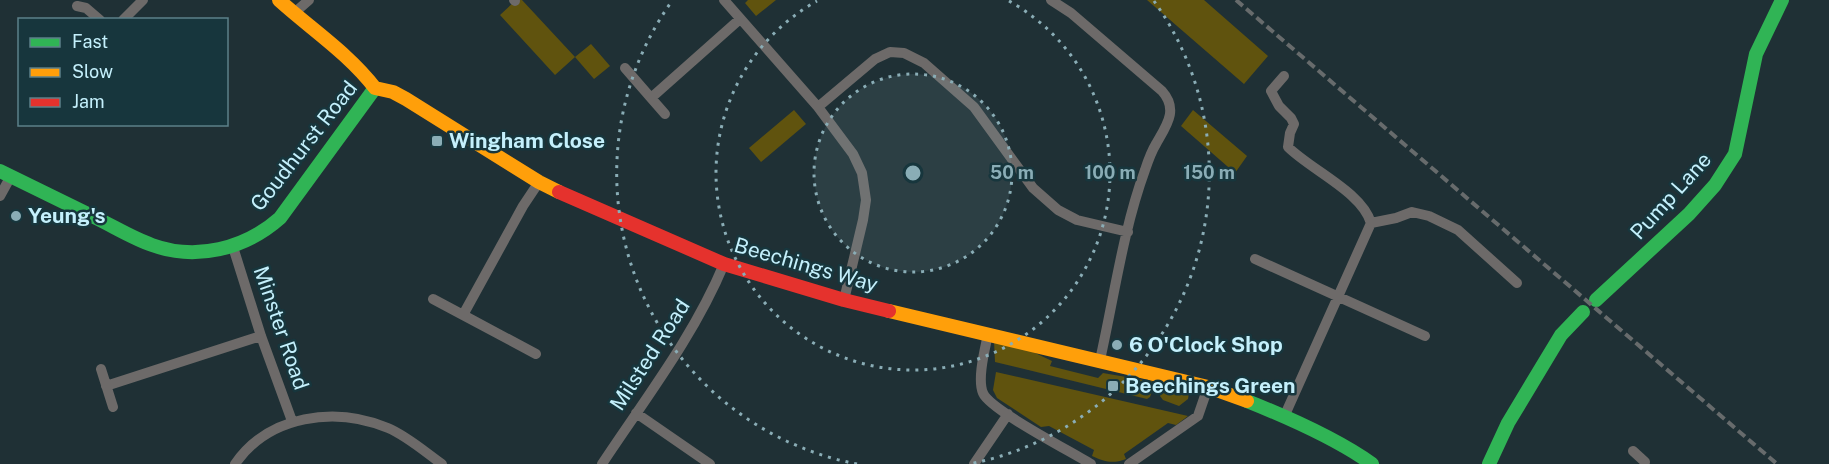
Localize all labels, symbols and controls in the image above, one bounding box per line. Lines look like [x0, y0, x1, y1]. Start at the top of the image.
legend [18, 18, 228, 126]
text: Fast [72, 31, 108, 52]
text: Slow [72, 61, 113, 82]
street label: Goudhurst Road [245, 76, 362, 216]
text: Jam [72, 91, 105, 112]
place label: Wingham Close [449, 128, 605, 153]
marker: Wingham Close [430, 134, 444, 148]
street label: Pump Lane [1625, 147, 1716, 244]
text: 50 m [990, 162, 1034, 183]
text: 100 m [1084, 162, 1136, 183]
text: 150 m [1183, 162, 1235, 183]
centre of rings [903, 163, 923, 183]
place label: Yeung's [28, 203, 106, 228]
marker: Yeung's [9, 209, 23, 223]
street label: Beechings Way [731, 232, 881, 297]
street label: Minster Road [249, 263, 314, 393]
street label: Milsted Road [604, 294, 695, 415]
place label: 6 O'Clock Shop [1129, 332, 1283, 357]
marker: 6 O'Clock Shop [1110, 338, 1124, 352]
place label: Beechings Green [1125, 373, 1296, 398]
marker: Beechings Green [1106, 379, 1120, 393]

